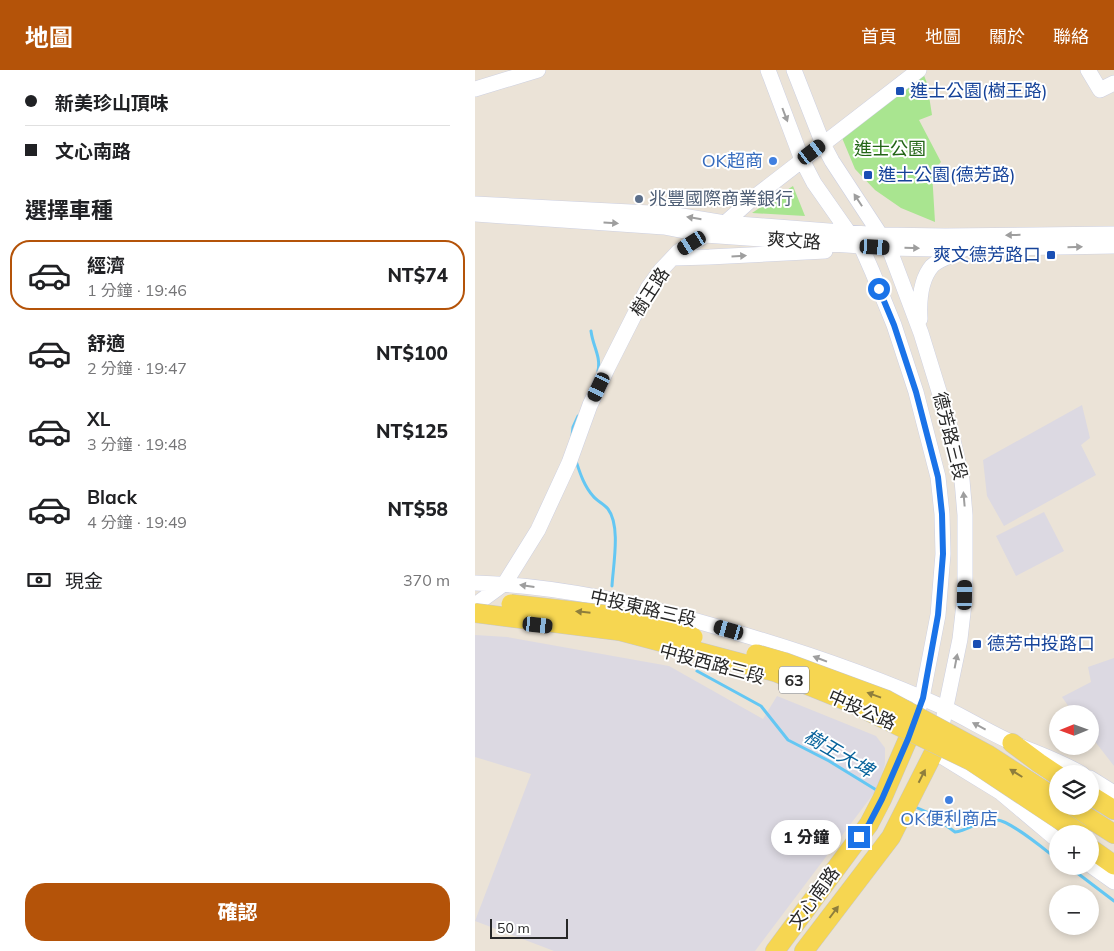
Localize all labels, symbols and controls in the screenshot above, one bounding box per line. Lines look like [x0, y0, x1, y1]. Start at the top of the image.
text: 地圖 [25, 22, 73, 52]
text: 首頁 [861, 25, 897, 48]
text: 地圖 [925, 25, 961, 48]
text: 關於 [989, 25, 1025, 48]
text: 聯絡 [1053, 25, 1089, 48]
place label: 進士公園(樹王路) [910, 79, 1047, 102]
marker: 進士公園(樹王路) [894, 85, 906, 97]
text: 新美珍山頂味 [55, 91, 169, 115]
one-way arrow [781, 108, 789, 123]
car [795, 137, 828, 167]
park label: 進士公園 [854, 137, 926, 160]
text: 文心南路 [55, 139, 131, 163]
place label: OK超商 [702, 149, 763, 172]
marker: OK超商 [767, 155, 779, 167]
place label: 進士公園(德芳路) [878, 163, 1015, 186]
marker: 進士公園(德芳路) [862, 169, 874, 181]
place label: 兆豐國際商業銀行 [649, 187, 793, 210]
marker: 兆豐國際商業銀行 [633, 193, 645, 205]
one-way arrow [853, 193, 863, 206]
text: 選擇車種 [25, 196, 113, 224]
one-way arrow [685, 214, 701, 222]
one-way arrow [603, 219, 619, 227]
street label: 爽文路 [766, 227, 822, 254]
car [675, 229, 708, 257]
one-way arrow [1005, 231, 1021, 239]
car [859, 239, 890, 255]
one-way arrow [1067, 242, 1083, 250]
place label: 爽文德芳路口 [933, 243, 1041, 266]
one-way arrow [904, 245, 920, 253]
marker: 爽文德芳路口 [1045, 249, 1057, 261]
one-way arrow [731, 252, 747, 260]
icon: car [27, 253, 72, 298]
text: 經濟 [87, 253, 125, 277]
text: NT$74 [387, 263, 448, 287]
street label: 樹王路 [625, 263, 674, 321]
route start [868, 278, 890, 300]
text: 1 分鐘 · 19:46 [87, 280, 187, 300]
icon: car [27, 331, 72, 376]
text: 舒適 [87, 331, 125, 355]
text: NT$100 [376, 341, 448, 365]
text: 2 分鐘 · 19:47 [87, 358, 187, 378]
car [585, 370, 612, 404]
street label: 德芳路三段 [928, 389, 973, 482]
text: XL [87, 407, 110, 431]
icon: car [27, 409, 72, 454]
text: NT$125 [376, 419, 448, 443]
text: 3 分鐘 · 19:48 [87, 434, 187, 454]
text: Black [87, 485, 137, 509]
icon: car [27, 487, 72, 532]
one-way arrow [959, 491, 967, 507]
text: NT$58 [387, 497, 448, 521]
text: 4 分鐘 · 19:49 [87, 512, 187, 532]
icon: cash [25, 566, 53, 594]
text: 現金 [65, 569, 103, 593]
text: 370 m [403, 570, 450, 590]
car [957, 580, 972, 610]
one-way arrow [518, 582, 534, 590]
street label: 中投東路三段 [588, 584, 698, 631]
one-way arrow [575, 608, 591, 616]
car [522, 616, 553, 634]
car [712, 619, 745, 641]
place label: 德芳中投路口 [987, 632, 1095, 655]
street label: 中投西路三段 [657, 638, 767, 689]
marker: 德芳中投路口 [971, 638, 983, 650]
one-way arrow [952, 652, 960, 668]
one-way arrow [813, 654, 827, 662]
road number: 63 [779, 666, 809, 694]
street label: 中投公路 [825, 684, 900, 735]
one-way arrow [866, 691, 881, 698]
north arrow [1049, 705, 1099, 755]
map controls [1049, 705, 1099, 935]
one-way arrow [972, 722, 987, 730]
water label: 樹王大埤 [800, 724, 880, 783]
button: layers [1049, 765, 1099, 815]
one-way arrow [1010, 768, 1023, 777]
one-way arrow [918, 769, 926, 784]
marker: OK便利商店 [943, 794, 955, 806]
place label: OK便利商店 [900, 807, 998, 830]
callout: 1 分鐘 [771, 820, 841, 854]
button: + [1049, 825, 1099, 875]
route end [848, 826, 870, 848]
text: 1 分鐘 [783, 827, 829, 847]
street label: 文心南路 [783, 862, 844, 934]
button: 確認 [25, 883, 450, 941]
button: − [1049, 885, 1099, 935]
one-way arrow [828, 906, 839, 919]
scale bar [490, 916, 567, 939]
text: 50 m [497, 919, 530, 937]

